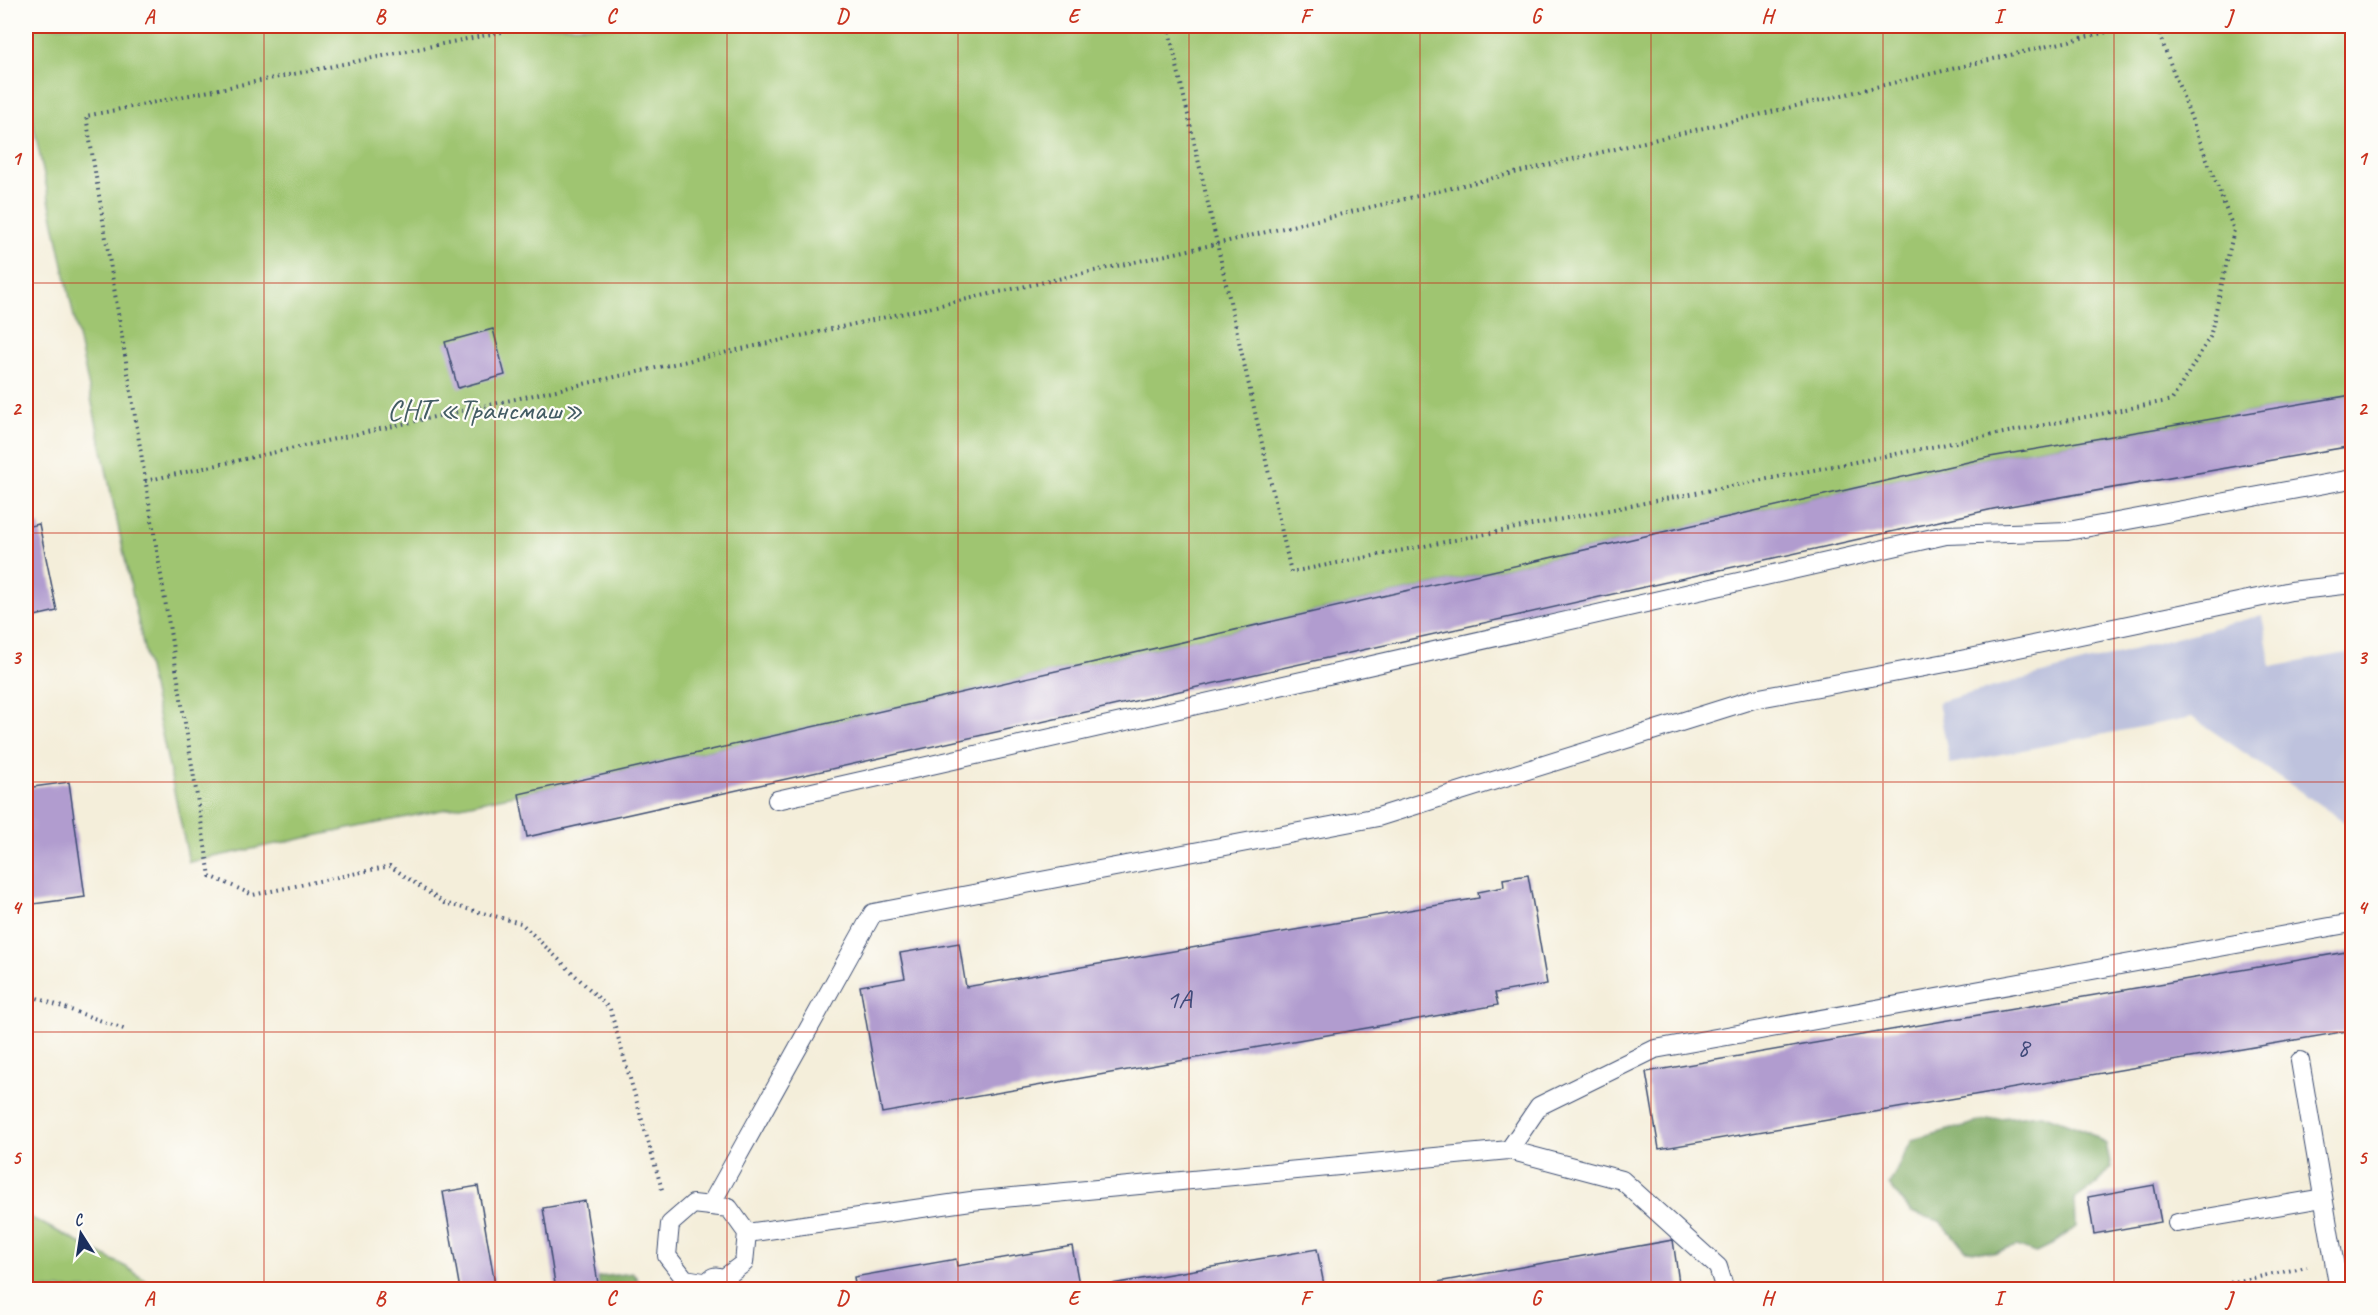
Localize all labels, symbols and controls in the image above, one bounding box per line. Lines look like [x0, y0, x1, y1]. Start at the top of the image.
text: A [144, 4, 156, 29]
text: B [375, 4, 387, 29]
text: C [606, 4, 618, 29]
text: D [836, 4, 850, 29]
text: E [1068, 4, 1082, 29]
text: F [1300, 4, 1314, 29]
text: G [1531, 4, 1544, 29]
text: H [1761, 4, 1776, 29]
text: I [1994, 4, 2007, 29]
text: J [2224, 4, 2236, 29]
text: 1 [12, 146, 23, 171]
text: 1 [2358, 146, 2369, 171]
park label: СНТ «Трансмаш» [387, 390, 583, 428]
text: 2 [12, 396, 23, 421]
text: 2 [2358, 396, 2369, 421]
text: 3 [12, 645, 23, 670]
text: 3 [2358, 645, 2369, 670]
text: 4 [12, 895, 24, 920]
text: 4 [2358, 895, 2370, 920]
house number: 1А [1166, 982, 1193, 1016]
house number: 8 [2017, 1030, 2032, 1064]
text: 5 [12, 1145, 23, 1170]
text: 5 [2358, 1145, 2369, 1170]
north arrow [51, 1204, 111, 1264]
text: С [72, 1209, 86, 1231]
text: A [144, 1286, 156, 1311]
text: B [375, 1286, 387, 1311]
text: C [606, 1286, 618, 1311]
text: D [836, 1286, 850, 1311]
text: E [1068, 1286, 1082, 1311]
text: F [1300, 1286, 1314, 1311]
text: G [1531, 1286, 1544, 1311]
text: H [1761, 1286, 1776, 1311]
text: I [1994, 1286, 2007, 1311]
text: J [2224, 1286, 2236, 1311]

